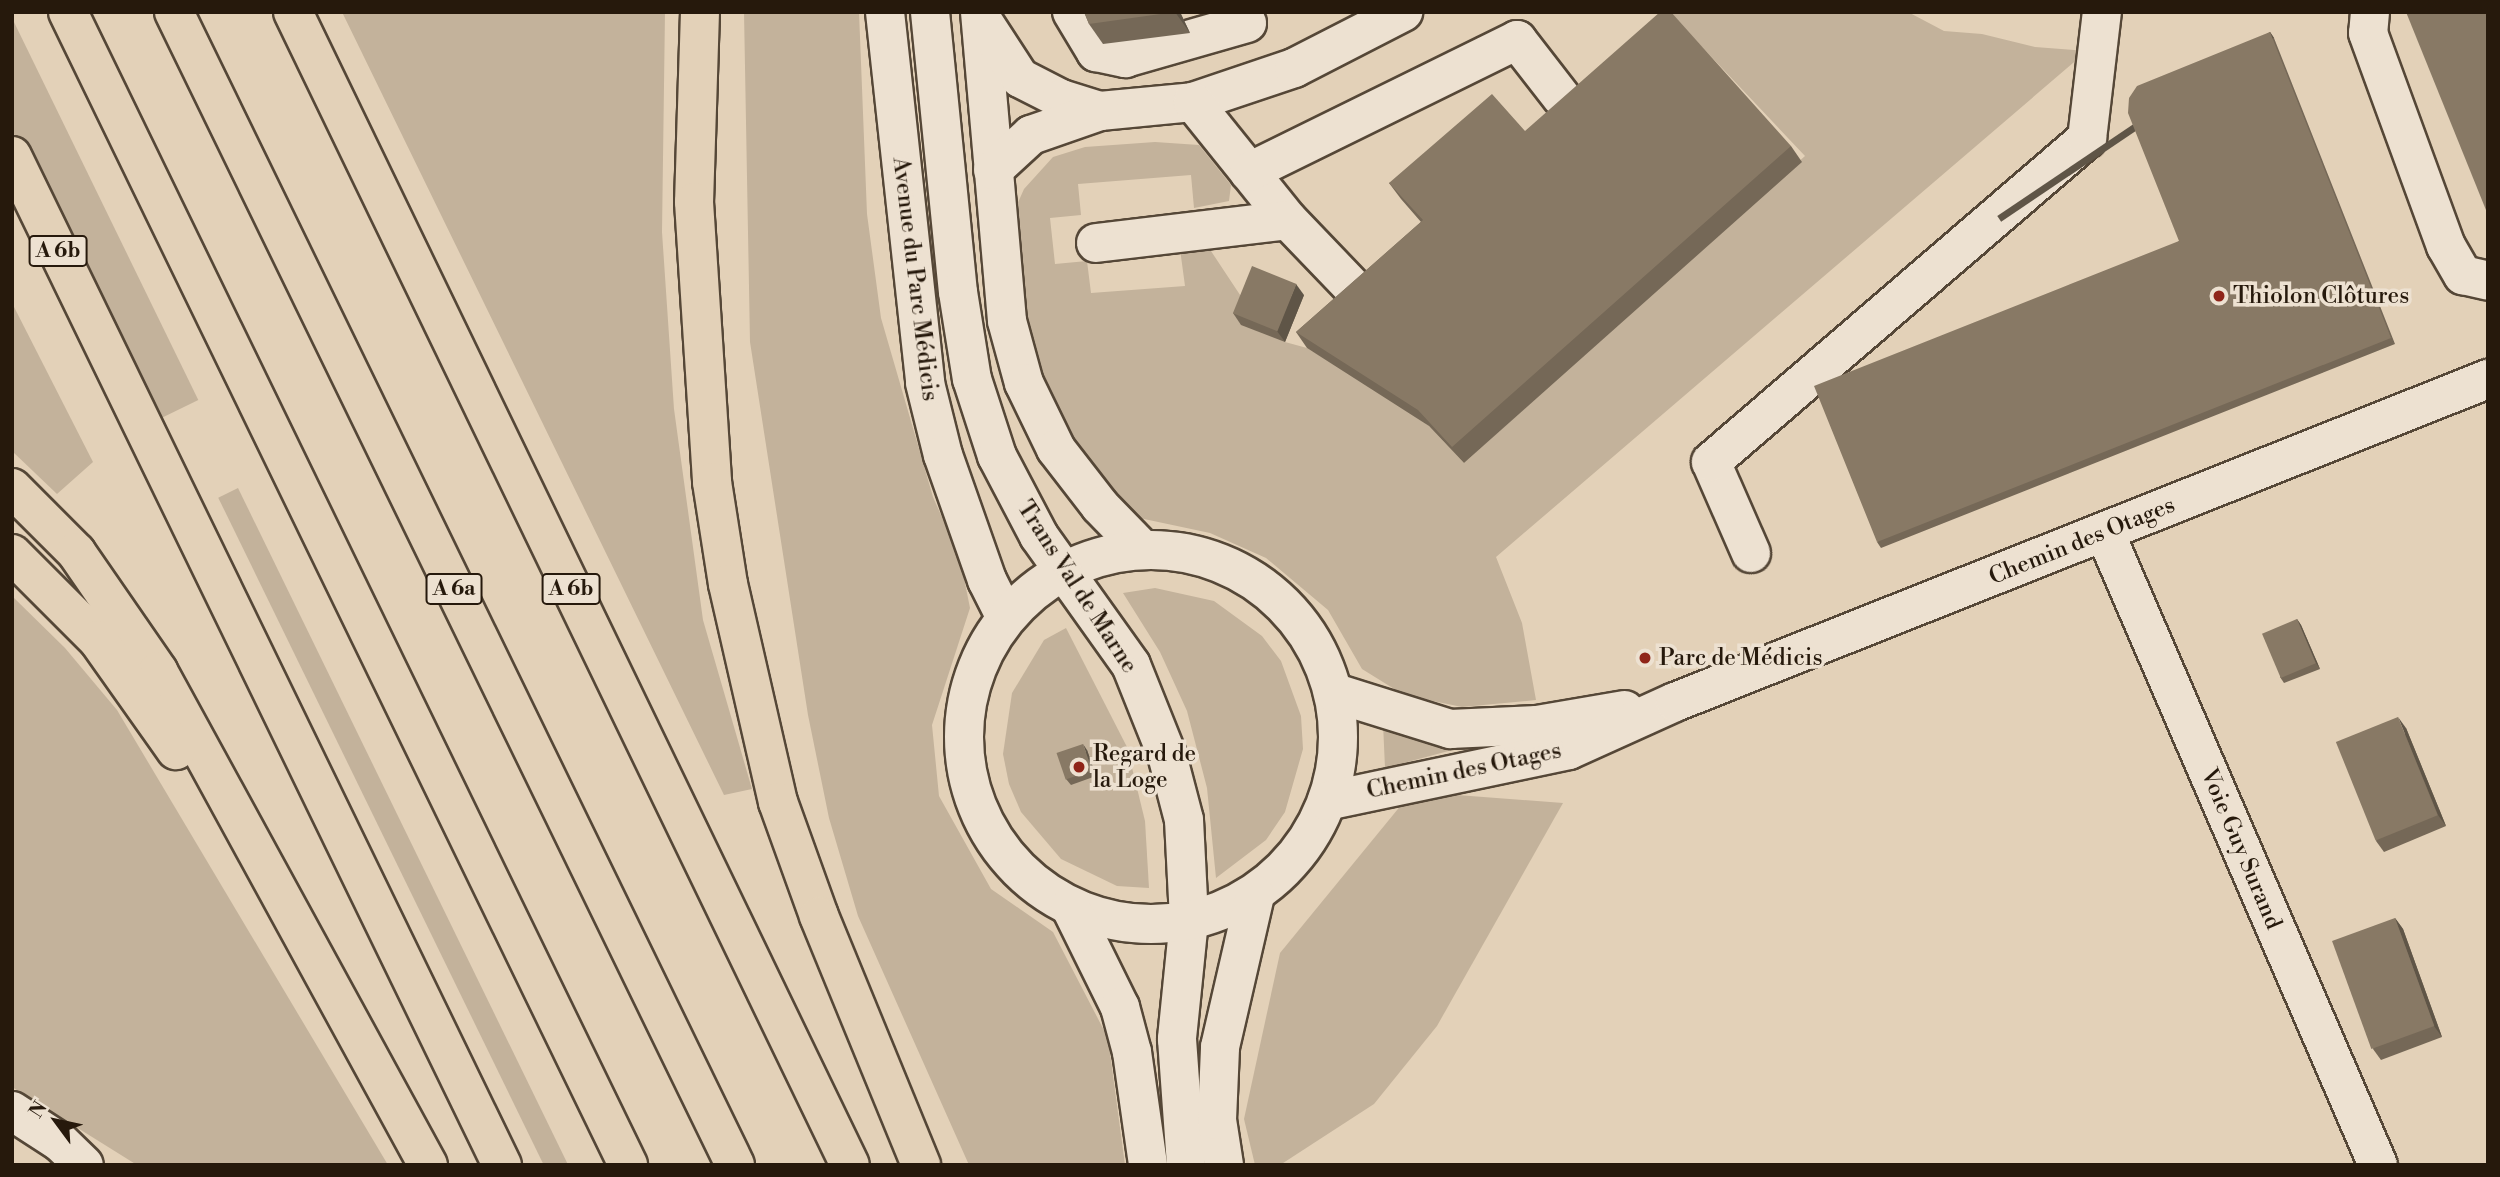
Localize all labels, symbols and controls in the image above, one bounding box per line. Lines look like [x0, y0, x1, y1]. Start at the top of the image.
street label: Avenue du Parc Médicis [886, 155, 944, 403]
road number: A 6b [28, 233, 88, 268]
place label: Thiolon Clôtures [2233, 282, 2409, 310]
marker: Thiolon Clôtures [2211, 288, 2227, 304]
street label: Chemin des Otages [1985, 491, 2179, 591]
street label: Trans Val de Marne [1011, 496, 1143, 678]
road number: A 6a [424, 572, 484, 606]
road number: A 6b [541, 572, 601, 606]
place label: Parc de Médicis [1659, 644, 1822, 672]
marker: Parc de Médicis [1637, 650, 1653, 666]
street label: Chemin des Otages [1364, 737, 1564, 805]
place label: Regard de la Loge [1093, 740, 1196, 794]
marker: Regard de la Loge [1071, 759, 1087, 775]
street label: Voie Guy Surand [2195, 765, 2287, 933]
north arrow [21, 1086, 91, 1156]
text: N [24, 1097, 53, 1122]

